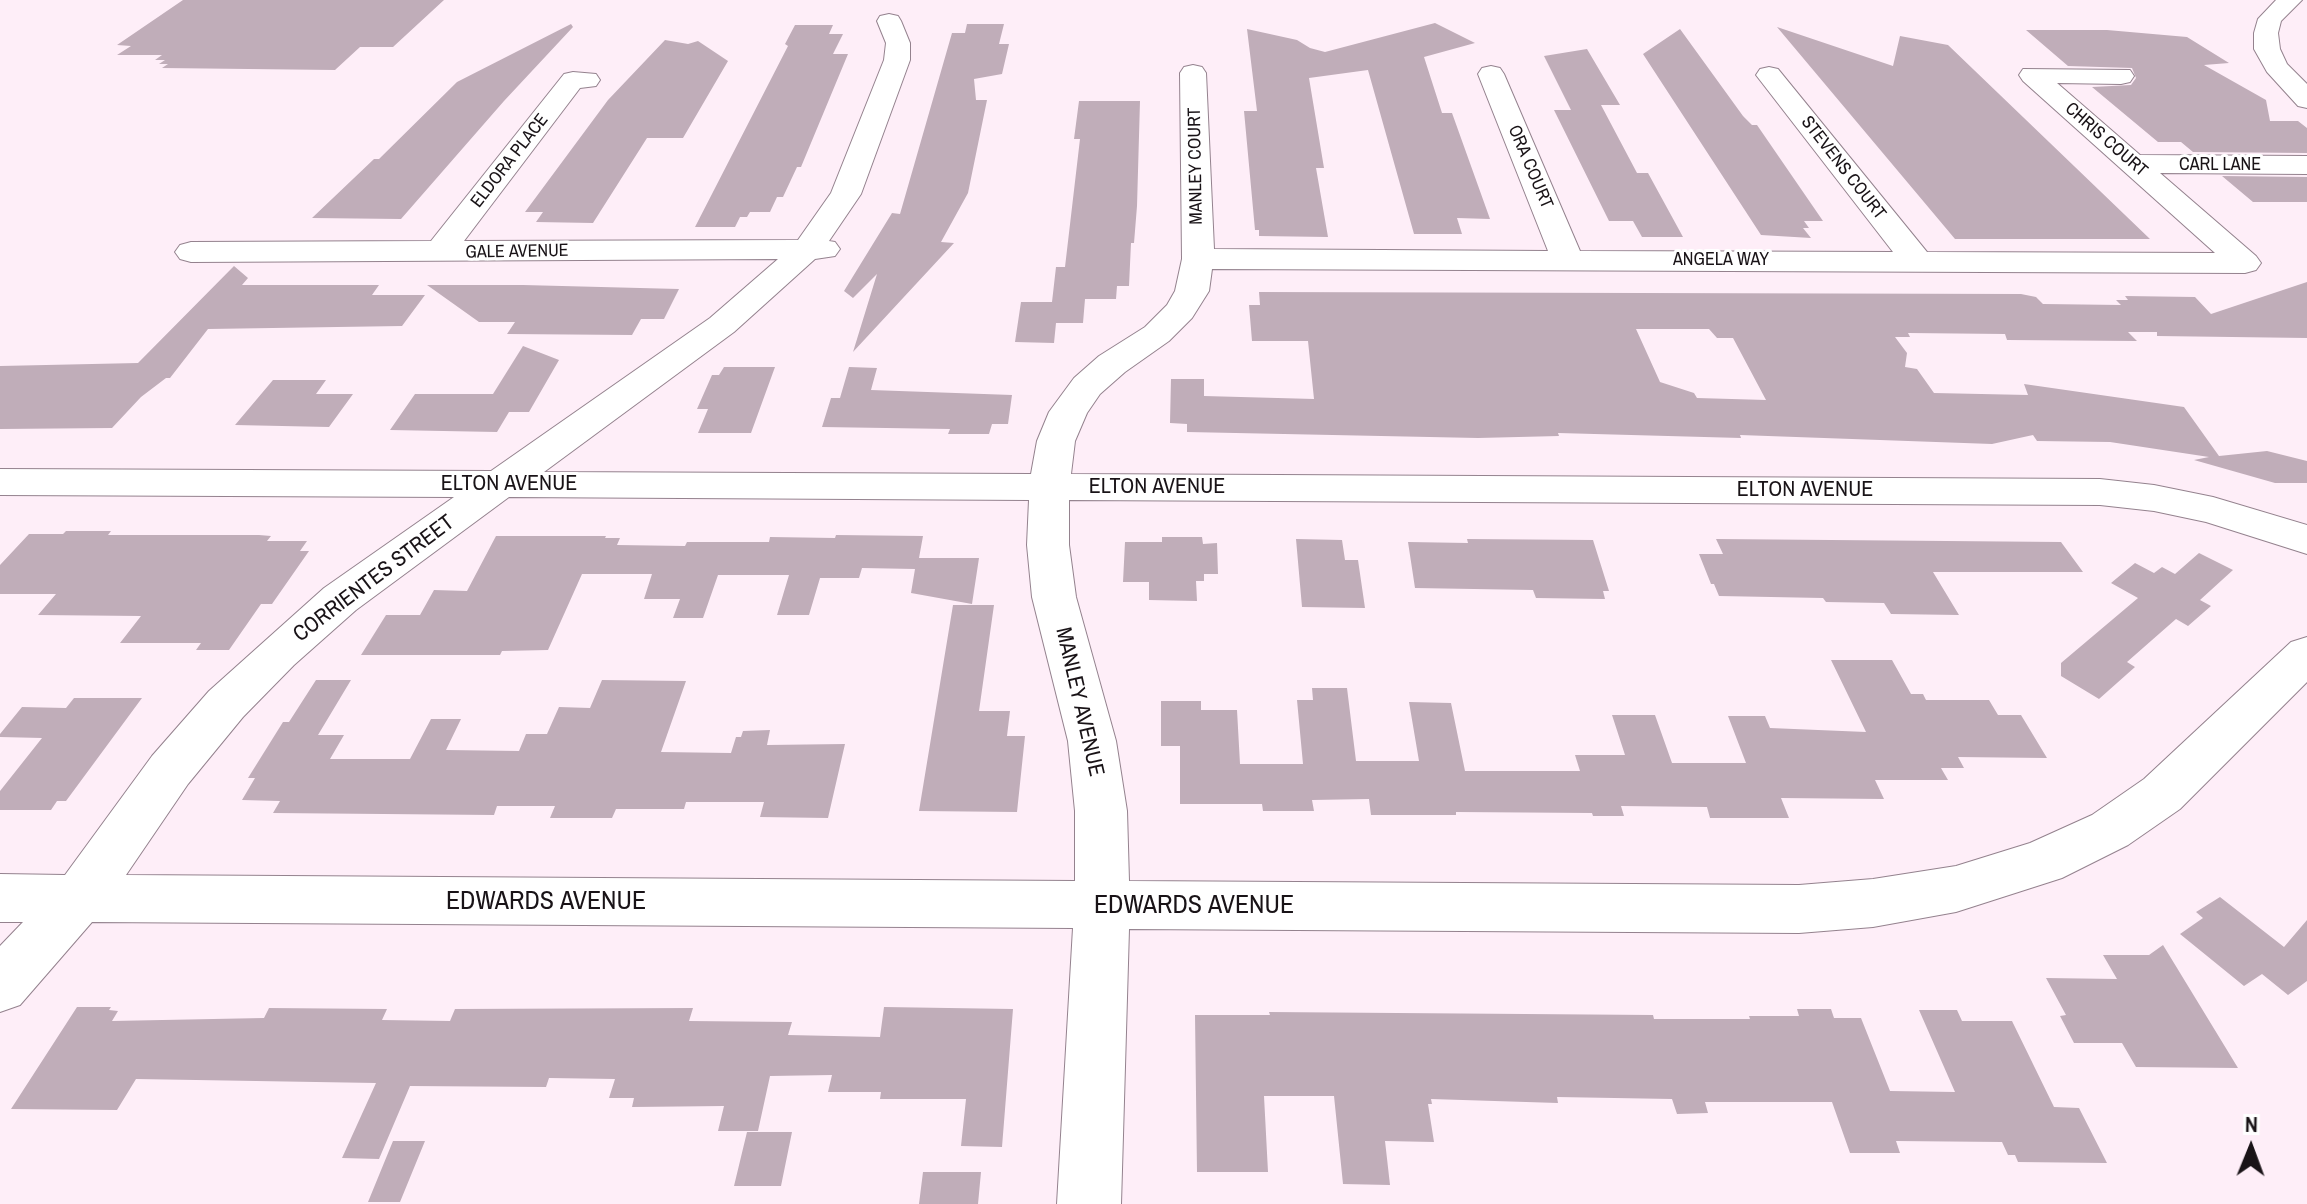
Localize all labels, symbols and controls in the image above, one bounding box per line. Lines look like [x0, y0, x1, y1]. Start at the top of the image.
street label: CHRIS COURT [2060, 98, 2152, 182]
street label: MANLEY COURT [1184, 107, 1208, 225]
street label: ELDORA PLACE [467, 110, 553, 212]
street label: STEVENS COURT [1796, 112, 1890, 224]
street label: ORA COURT [1503, 122, 1557, 212]
street label: CARL LANE [2179, 154, 2261, 176]
street label: GALE AVENUE [465, 240, 569, 264]
street label: ANGELA WAY [1673, 249, 1769, 271]
street label: ELTON AVENUE [441, 471, 577, 497]
street label: ELTON AVENUE [1089, 474, 1225, 500]
street label: ELTON AVENUE [1737, 477, 1873, 503]
street label: CORRIENTES STREET [288, 510, 460, 648]
street label: MANLEY AVENUE [1049, 625, 1109, 779]
street label: EDWARDS AVENUE [446, 886, 646, 918]
street label: EDWARDS AVENUE [1094, 890, 1294, 922]
north arrow [2211, 1108, 2291, 1188]
text: N [2245, 1109, 2258, 1139]

